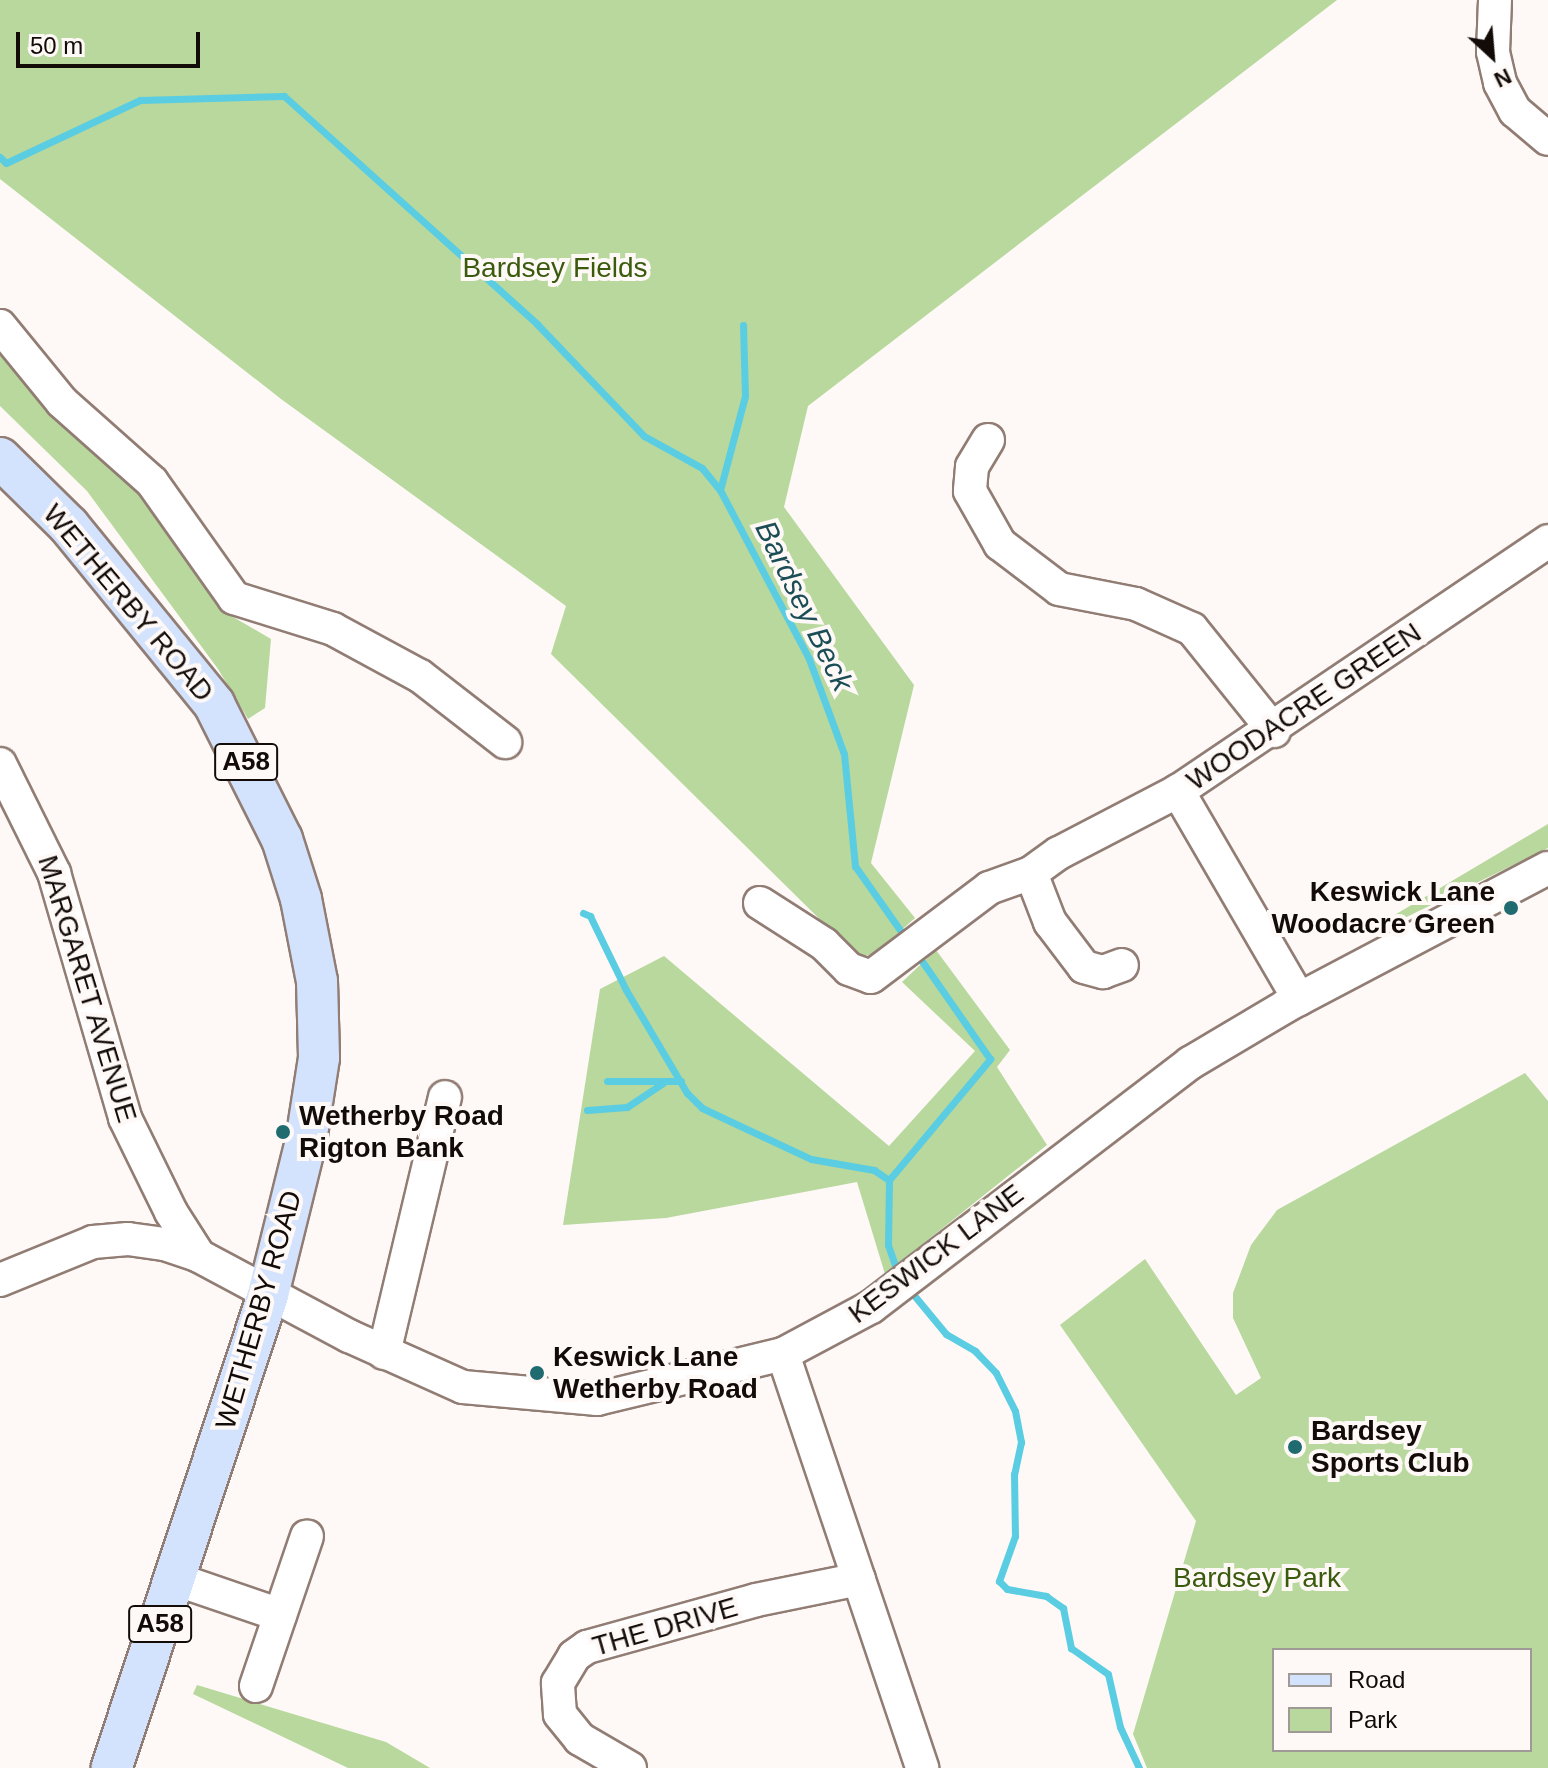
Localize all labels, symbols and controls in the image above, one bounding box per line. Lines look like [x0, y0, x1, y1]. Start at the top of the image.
scale bar [20, 16, 204, 66]
north arrow [1452, 16, 1532, 96]
text: 50 m [30, 32, 83, 59]
text: N [1490, 63, 1515, 93]
park label: Bardsey Fields [462, 251, 648, 285]
street label: WETHERBY ROAD [36, 497, 220, 709]
water label: Bardsey Beck [747, 515, 861, 697]
street label: WOODACRE GREEN [1180, 616, 1428, 798]
road number: A58 [214, 740, 278, 784]
street label: MARGARET AVENUE [30, 850, 144, 1128]
place label: Keswick Lane Woodacre Green [1271, 875, 1495, 941]
marker: Keswick Lane Woodacre Green [1502, 899, 1520, 917]
place label: Wetherby Road Rigton Bank [299, 1099, 504, 1165]
marker: Wetherby Road Rigton Bank [274, 1123, 292, 1141]
street label: KESWICK LANE [842, 1177, 1030, 1331]
street label: WETHERBY ROAD [209, 1186, 309, 1434]
place label: Keswick Lane Wetherby Road [553, 1340, 758, 1406]
marker: Keswick Lane Wetherby Road [528, 1364, 546, 1382]
place label: Bardsey Sports Club [1311, 1414, 1470, 1480]
marker: Bardsey Sports Club [1286, 1438, 1304, 1456]
park label: Bardsey Park [1173, 1561, 1341, 1595]
street label: THE DRIVE [589, 1590, 741, 1664]
road number: A58 [128, 1602, 192, 1646]
legend [1272, 1648, 1532, 1752]
text: Road [1348, 1666, 1405, 1693]
text: Park [1348, 1706, 1397, 1733]

